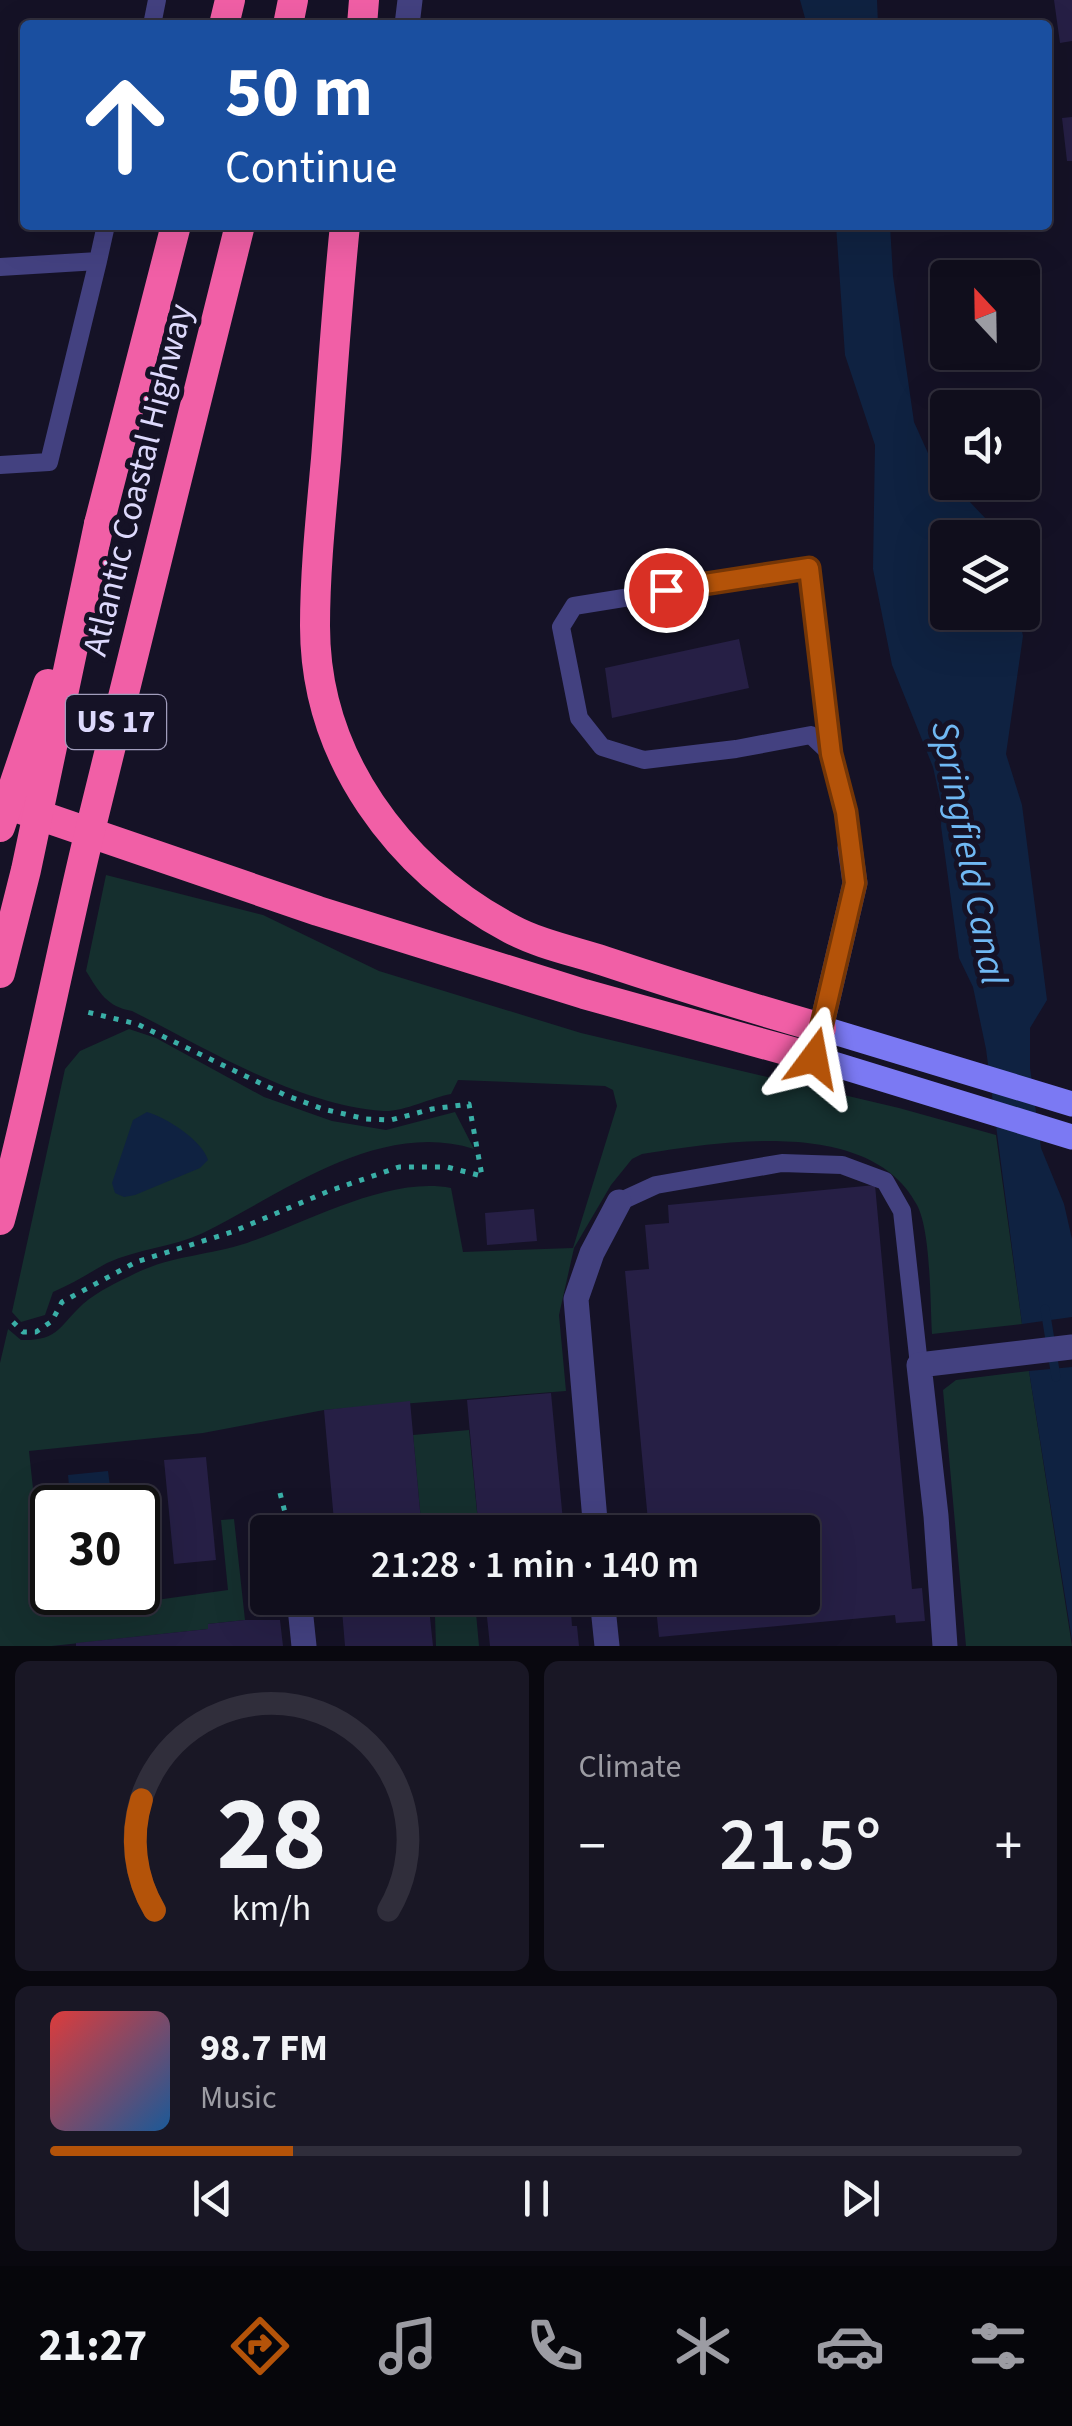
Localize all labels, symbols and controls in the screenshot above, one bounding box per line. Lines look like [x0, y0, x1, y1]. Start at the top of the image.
text: 50 m [225, 43, 373, 143]
icon: ahead [60, 60, 190, 190]
text: Continue [225, 136, 397, 200]
north arrow [930, 260, 1040, 370]
map controls [930, 260, 1040, 630]
street label: Atlantic Coastal Highway [70, 299, 206, 661]
button: sound [930, 390, 1040, 500]
button: layers [930, 520, 1040, 630]
pin [624, 548, 709, 633]
icon: arrive [639, 563, 694, 618]
road number: US 17 [66, 695, 166, 749]
water label: Springfield Canal [917, 716, 1021, 990]
position arrow [762, 1006, 866, 1110]
speed limit sign: 30 [30, 1485, 160, 1615]
text: 21:28 · 1 min · 140 m [371, 1538, 699, 1592]
text: Climate [579, 1744, 681, 1790]
text: 28 [217, 1762, 327, 1910]
text: 21.5° [719, 1792, 881, 1899]
text: − [579, 1808, 606, 1886]
text: + [995, 1808, 1022, 1886]
text: km/h [232, 1883, 311, 1934]
text: 98.7 FM [200, 2021, 328, 2075]
text: Music [200, 2075, 277, 2121]
icon: previous [185, 2171, 240, 2226]
icon: pause [509, 2171, 564, 2226]
icon: next [833, 2171, 888, 2226]
icon: directions [225, 2311, 295, 2381]
icon: music [373, 2311, 443, 2381]
icon: phone [520, 2311, 590, 2381]
icon: climate [668, 2311, 738, 2381]
icon: car [815, 2311, 885, 2381]
icon: filters [963, 2311, 1033, 2381]
text: 21:27 [39, 2314, 147, 2378]

